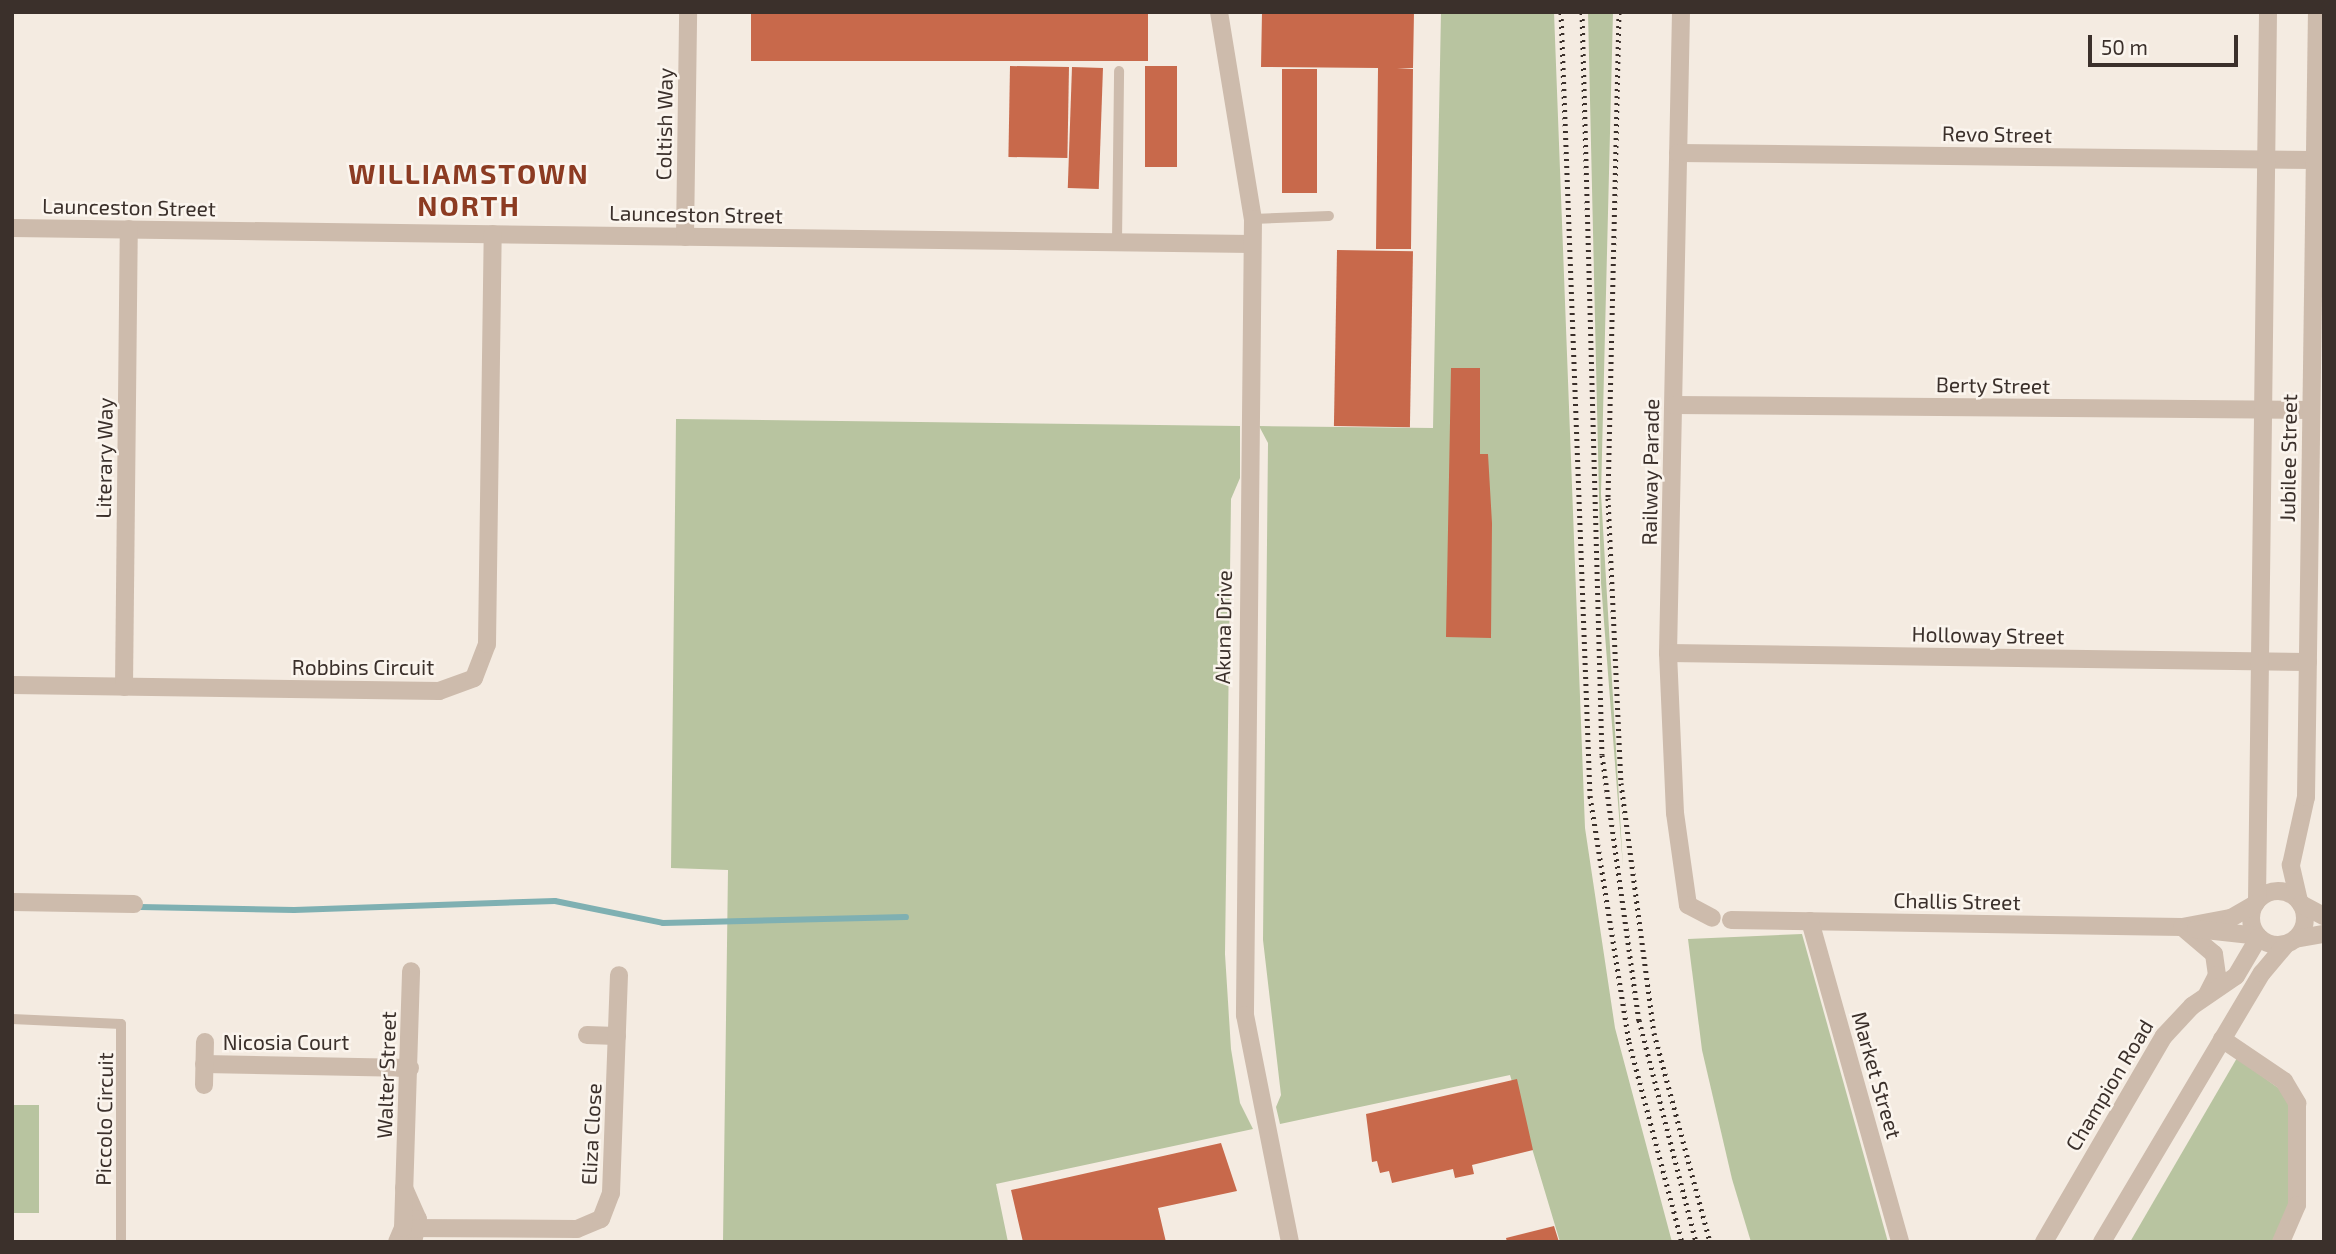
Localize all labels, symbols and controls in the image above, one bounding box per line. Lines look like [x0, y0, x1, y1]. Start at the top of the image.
scale bar [2091, 21, 2242, 65]
text: 50 m [2101, 34, 2148, 59]
street label: Coltish Way [650, 67, 678, 181]
street label: Revo Street [1942, 120, 2052, 148]
district label: WILLIAMSTOWN NORTH [350, 156, 588, 222]
street label: Launceston Street [42, 193, 216, 221]
street label: Launceston Street [609, 200, 783, 228]
street label: Berty Street [1935, 371, 2051, 399]
street label: Jubilee Street [2274, 394, 2302, 522]
street label: Literary Way [90, 397, 118, 519]
street label: Railway Parade [1636, 398, 1664, 546]
street label: Akuna Drive [1209, 570, 1237, 684]
street label: Holloway Street [1911, 621, 2065, 649]
street label: Robbins Circuit [292, 654, 434, 680]
street label: Challis Street [1893, 887, 2021, 915]
street label: Market Street [1847, 1009, 1907, 1141]
street label: Walter Street [371, 1011, 401, 1139]
street label: Champion Road [2060, 1015, 2158, 1155]
street label: Nicosia Court [223, 1029, 349, 1055]
street label: Piccolo Circuit [90, 1052, 118, 1186]
street label: Eliza Close [576, 1082, 606, 1186]

